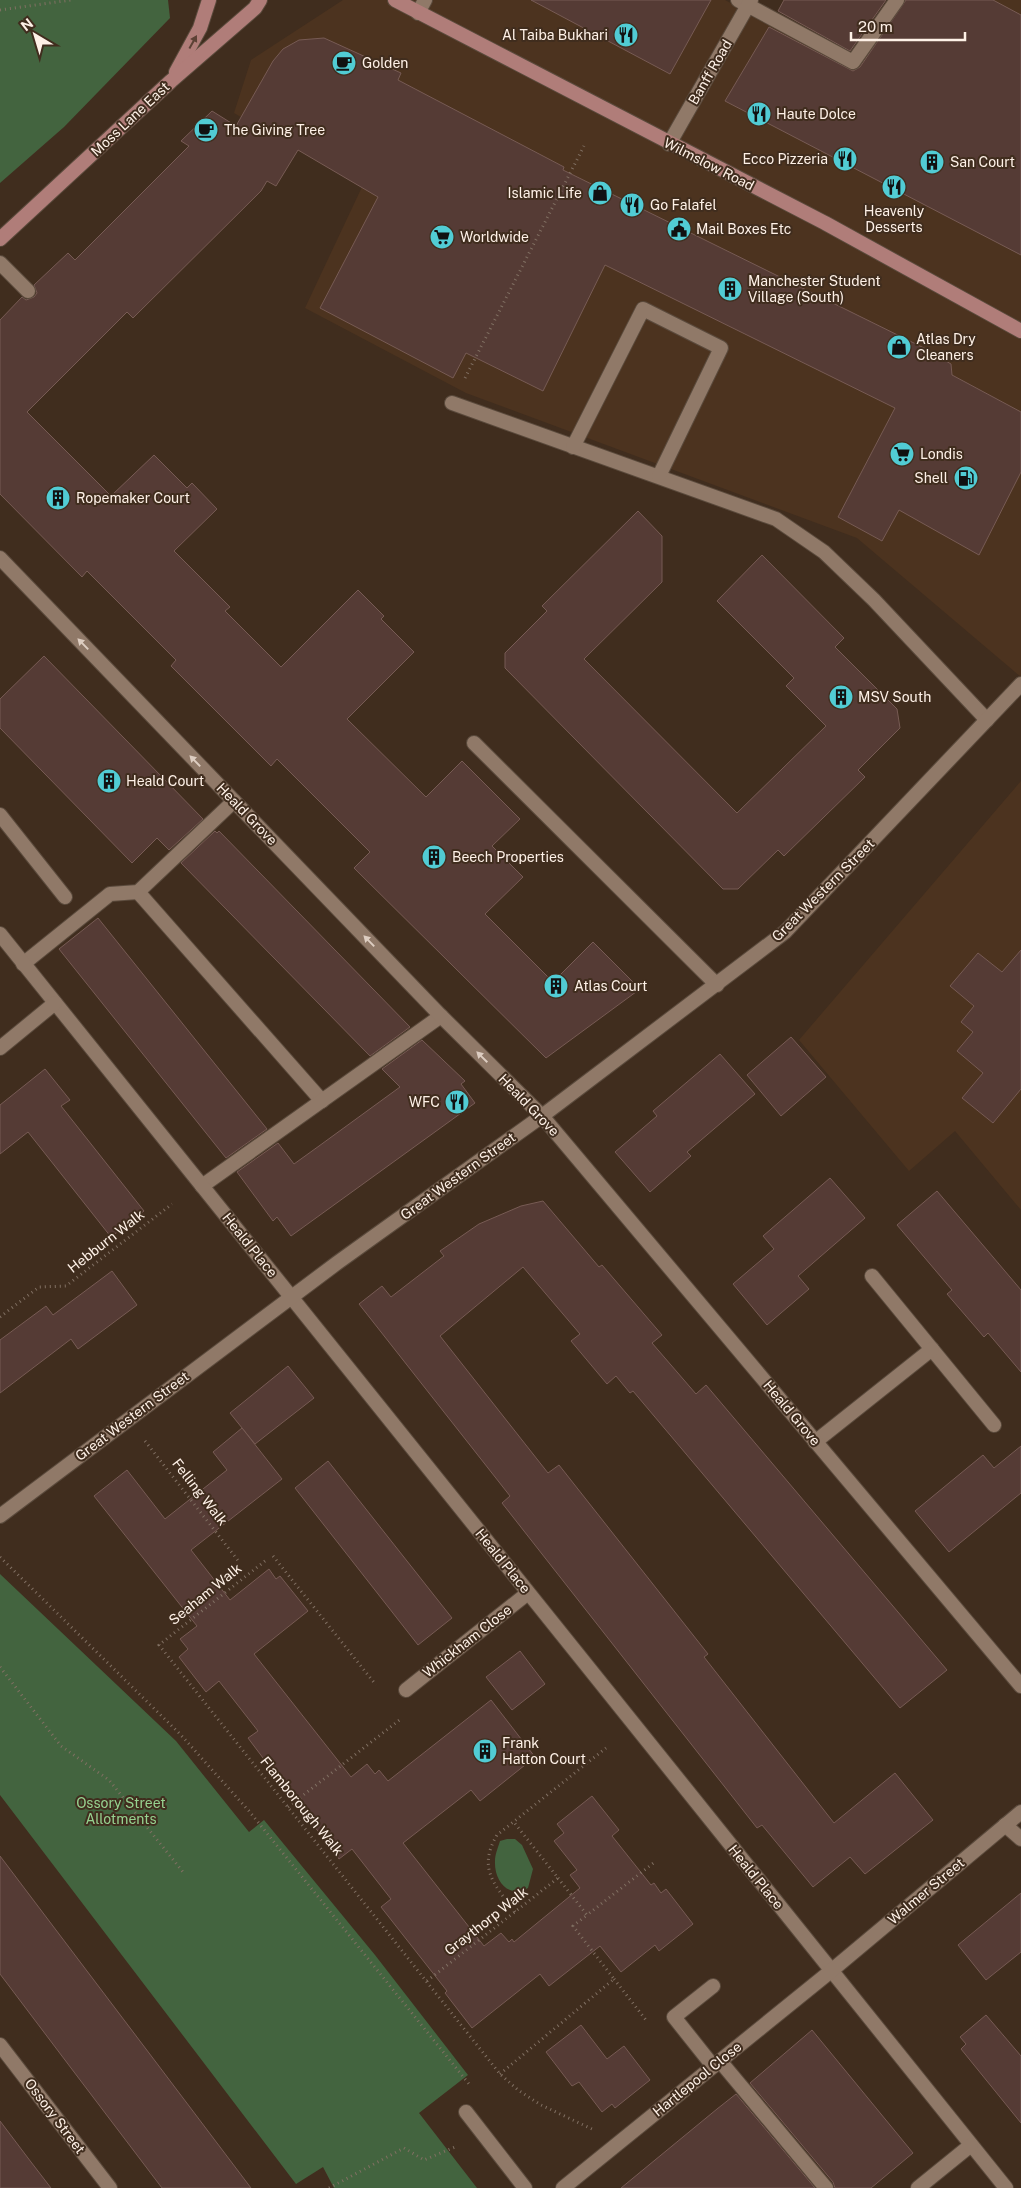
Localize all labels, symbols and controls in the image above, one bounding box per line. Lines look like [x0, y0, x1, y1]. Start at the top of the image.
north arrow [10, 10, 60, 60]
scale bar [851, 10, 965, 42]
text: N [18, 15, 36, 34]
text: 20 m [858, 18, 893, 35]
restaurant icon: Al Taiba Bukhari [613, 22, 639, 48]
place label: Al Taiba Bukhari [502, 27, 608, 43]
one-way arrow [188, 35, 197, 48]
street label: Banff Road [685, 37, 735, 107]
cafe icon: Golden [331, 50, 357, 76]
place label: Golden [362, 55, 408, 71]
street label: Moss Lane East [88, 79, 172, 159]
restaurant icon: Haute Dolce [746, 101, 772, 127]
place label: Haute Dolce [776, 106, 856, 122]
cafe icon: The Giving Tree [193, 117, 219, 143]
place label: The Giving Tree [224, 122, 325, 138]
street label: Wilmslow Road [661, 134, 757, 194]
restaurant icon: Ecco Pizzeria [832, 146, 858, 172]
building icon: San Court [919, 149, 945, 175]
place label: Ecco Pizzeria [743, 151, 828, 167]
place label: San Court [950, 154, 1015, 170]
restaurant icon: Heavenly Desserts [881, 174, 907, 200]
shop icon: Islamic Life [587, 180, 613, 206]
place label: Islamic Life [508, 185, 582, 201]
restaurant icon: Go Falafel [619, 192, 645, 218]
place label: Go Falafel [650, 197, 717, 213]
place label: Heavenly Desserts [864, 203, 925, 235]
public building icon: Mail Boxes Etc [666, 216, 692, 242]
place label: Mail Boxes Etc [696, 221, 791, 237]
supermarket icon: Worldwide [429, 224, 455, 250]
place label: Worldwide [460, 229, 529, 245]
place label: Manchester Student Village (South) [748, 273, 881, 305]
building icon: Manchester Student Village (South) [717, 276, 743, 302]
place label: Atlas Dry Cleaners [916, 331, 976, 363]
shop icon: Atlas Dry Cleaners [886, 334, 912, 360]
supermarket icon: Londis [889, 441, 915, 467]
place label: Londis [920, 446, 963, 462]
fuel station icon: Shell [953, 465, 979, 491]
place label: Shell [914, 470, 948, 486]
building icon: Ropemaker Court [45, 485, 71, 511]
place label: Ropemaker Court [76, 490, 190, 506]
one-way arrow [77, 638, 89, 650]
building icon: MSV South [828, 684, 854, 710]
place label: MSV South [858, 689, 931, 705]
one-way arrow [190, 755, 202, 767]
building icon: Heald Court [96, 768, 122, 794]
place label: Heald Court [126, 773, 204, 789]
street label: Heald Grove [213, 780, 281, 848]
street label: Great Western Street [769, 836, 877, 944]
building icon: Beech Properties [421, 844, 447, 870]
place label: Beech Properties [452, 849, 564, 865]
one-way arrow [363, 935, 375, 947]
building icon: Atlas Court [543, 973, 569, 999]
place label: Atlas Court [574, 978, 647, 994]
one-way arrow [476, 1051, 488, 1063]
street label: Heald Grove [495, 1071, 563, 1139]
restaurant icon: WFC [444, 1089, 470, 1115]
place label: WFC [409, 1094, 440, 1110]
street label: Great Western Street [397, 1129, 519, 1223]
street label: Hebburn Walk [65, 1206, 148, 1276]
street label: Heald Place [219, 1210, 281, 1280]
street label: Great Western Street [72, 1368, 192, 1464]
street label: Heald Grove [760, 1377, 824, 1449]
street label: Felling Walk [169, 1455, 231, 1529]
street label: Heald Place [472, 1526, 534, 1596]
street label: Seaham Walk [166, 1560, 245, 1628]
street label: Whickham Close [420, 1601, 515, 1681]
place label: Frank Hatton Court [502, 1735, 586, 1767]
building icon: Frank Hatton Court [472, 1738, 498, 1764]
street label: Flamborough Walk [257, 1753, 347, 1859]
park label: Ossory Street Allotments [76, 1795, 166, 1827]
street label: Heald Place [725, 1842, 787, 1912]
street label: Walmer Street [885, 1855, 967, 1927]
street label: Graythorp Walk [441, 1883, 531, 1958]
street label: Hartlepool Close [650, 2038, 745, 2120]
street label: Ossory Street [22, 2075, 88, 2157]

